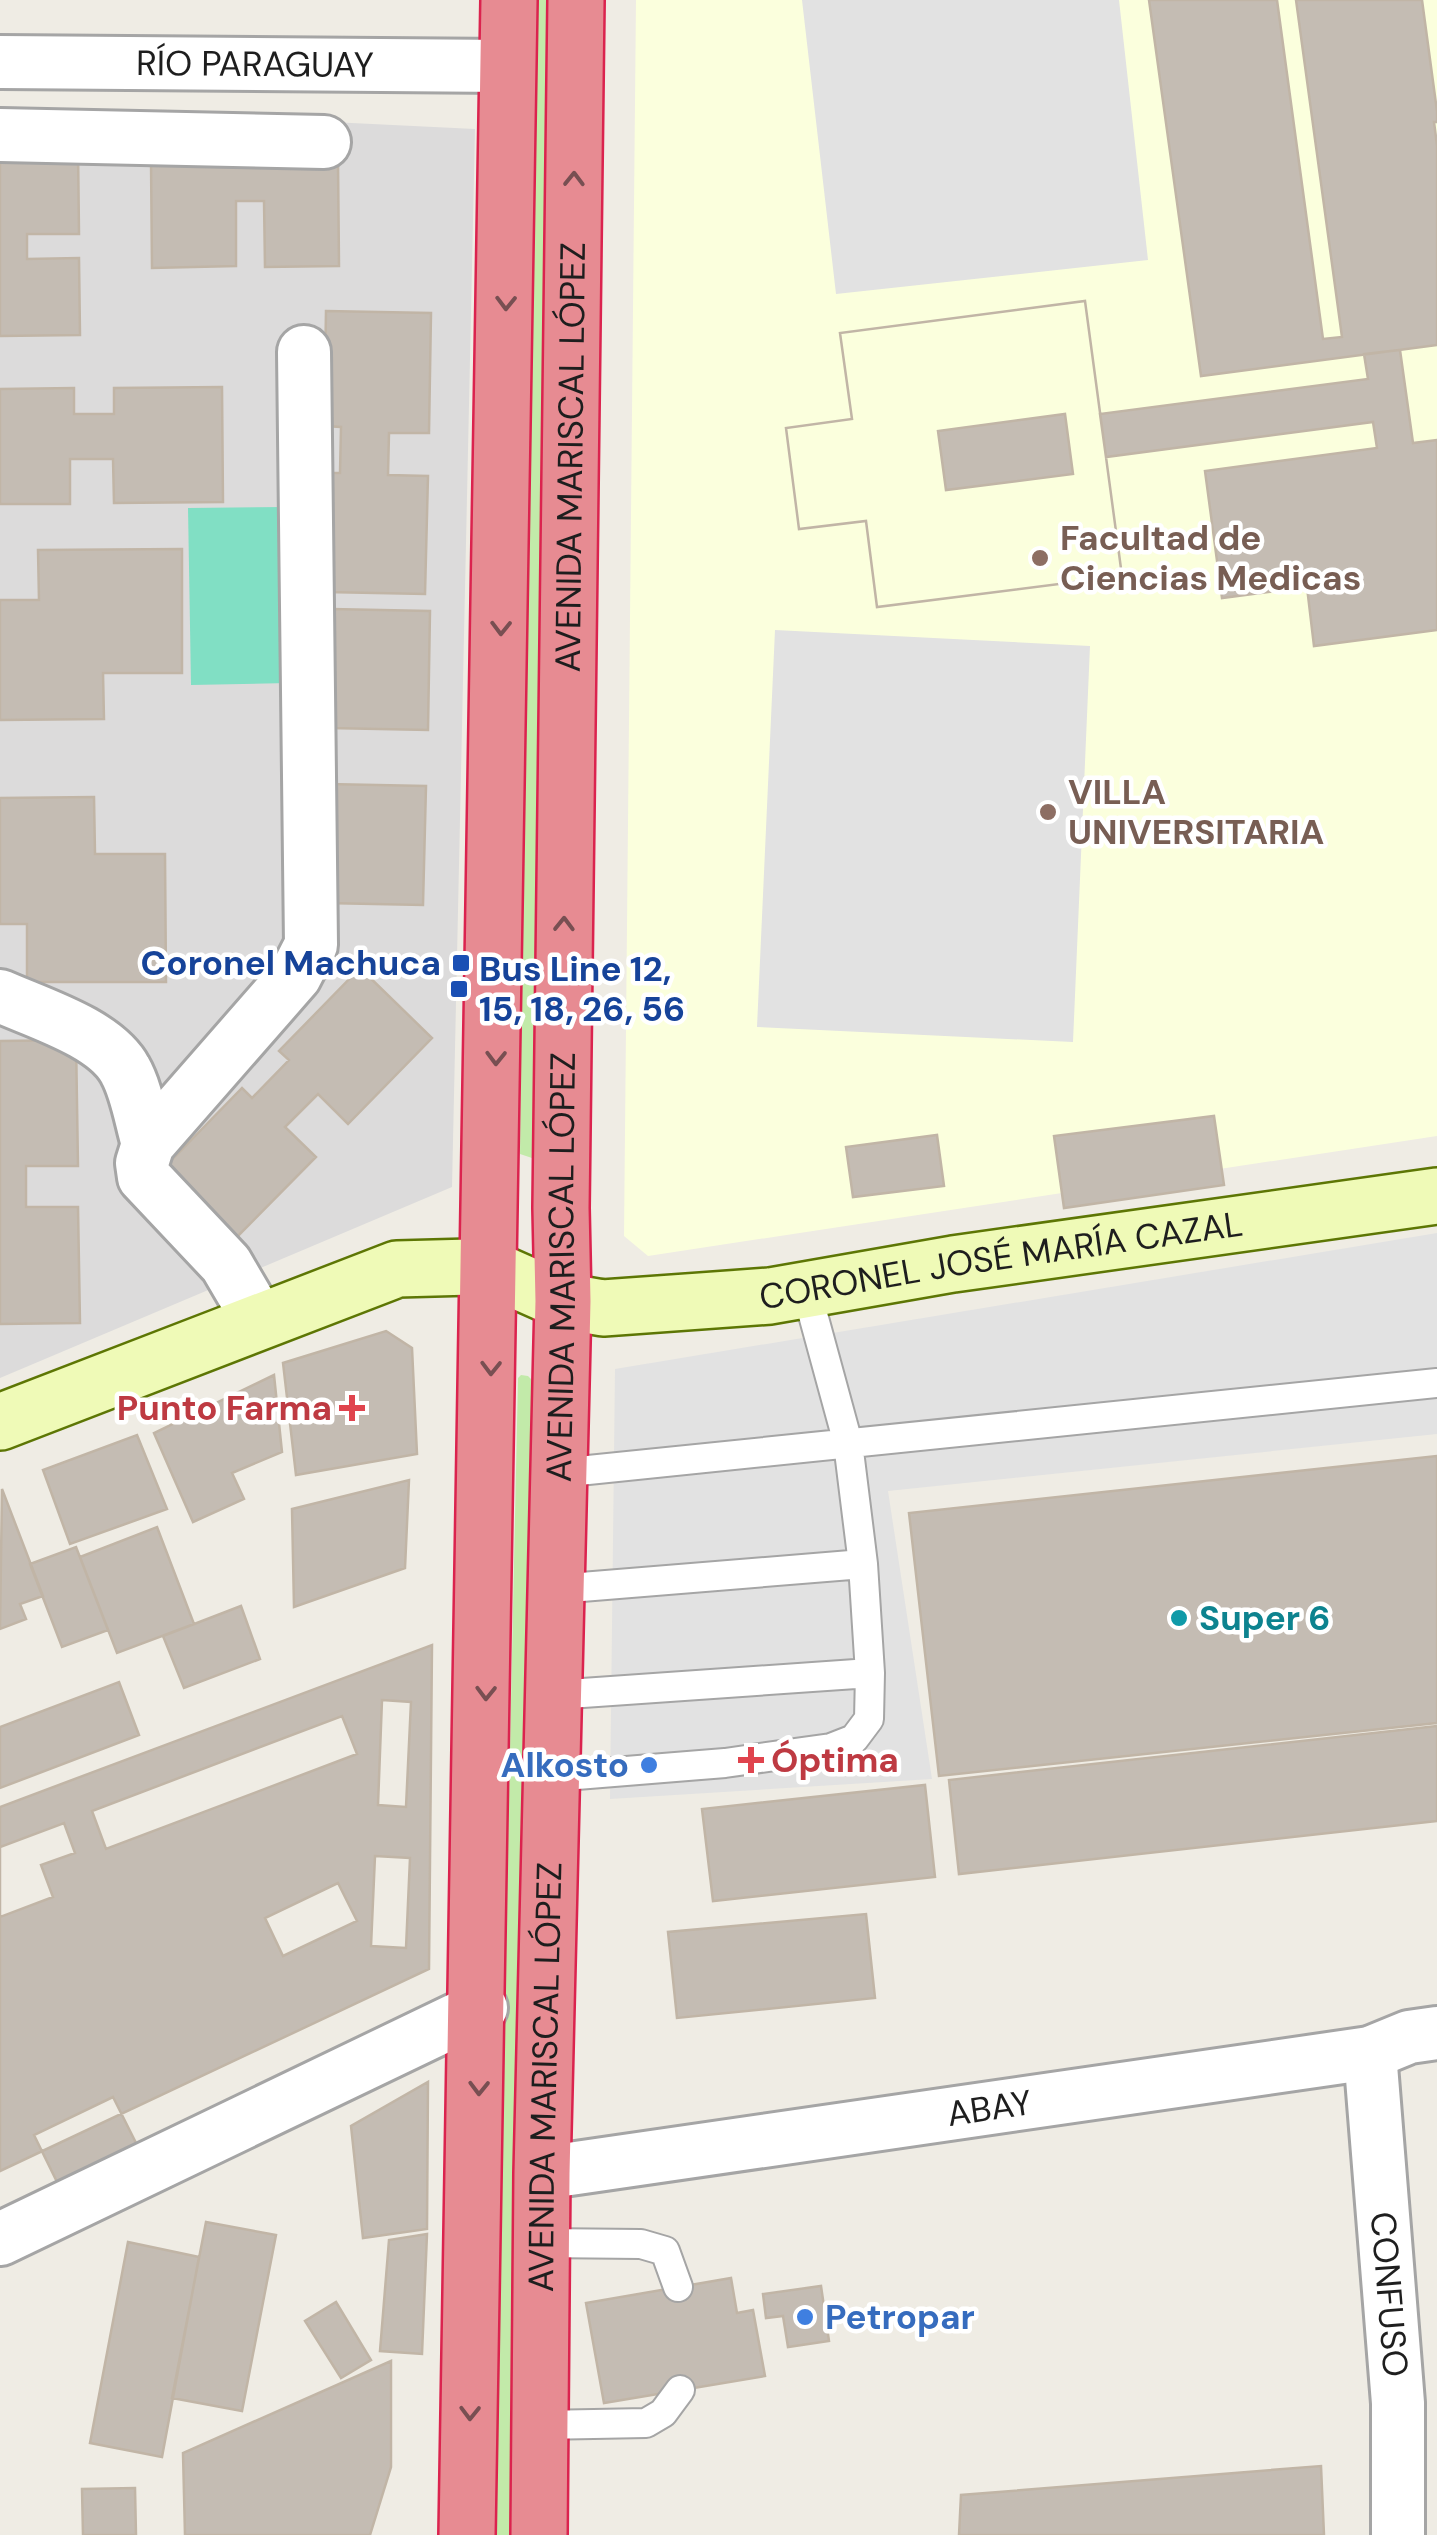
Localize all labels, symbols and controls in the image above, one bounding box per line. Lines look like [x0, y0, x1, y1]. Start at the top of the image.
street label: RÍO PARAGUAY [136, 40, 374, 88]
one-way arrow [563, 170, 584, 186]
street label: AVENIDA MARISCAL LÓPEZ [545, 242, 596, 673]
one-way arrow [495, 296, 516, 312]
place label: Facultad de Ciencias Medicas [1060, 515, 1361, 601]
marker: Facultad de Ciencias Medicas [1029, 547, 1051, 569]
one-way arrow [491, 621, 512, 637]
place label: VILLA UNIVERSITARIA [1068, 769, 1325, 855]
marker: VILLA UNIVERSITARIA [1037, 801, 1059, 823]
one-way arrow [554, 915, 575, 931]
place label: Coronel Machuca [140, 940, 441, 986]
place label: Bus Line 12, 15, 18, 26, 56 [479, 946, 685, 1032]
marker: Coronel Machuca [450, 952, 472, 974]
marker: Bus Line 12, 15, 18, 26, 56 [448, 978, 470, 1000]
one-way arrow [485, 1050, 507, 1066]
street label: AVENIDA MARISCAL LÓPEZ [536, 1052, 586, 1483]
street label: CORONEL JOSÉ MARÍA CAZAL [756, 1201, 1246, 1320]
one-way arrow [481, 1360, 502, 1376]
place label: Punto Farma [117, 1385, 332, 1431]
marker: Punto Farma [341, 1397, 363, 1419]
place label: Super 6 [1199, 1595, 1330, 1641]
marker: Super 6 [1168, 1607, 1190, 1629]
one-way arrow [475, 1686, 497, 1701]
place label: Óptima [771, 1737, 899, 1783]
place label: Alkosto [501, 1742, 629, 1788]
marker: Óptima [740, 1749, 762, 1771]
marker: Alkosto [638, 1754, 660, 1776]
street label: AVENIDA MARISCAL LÓPEZ [518, 1861, 572, 2292]
street label: ABAY [944, 2079, 1035, 2137]
one-way arrow [468, 2080, 489, 2096]
street label: CONFUSO [1360, 2210, 1419, 2379]
place label: Petropar [825, 2294, 975, 2340]
marker: Petropar [794, 2306, 816, 2328]
one-way arrow [460, 2405, 481, 2421]

